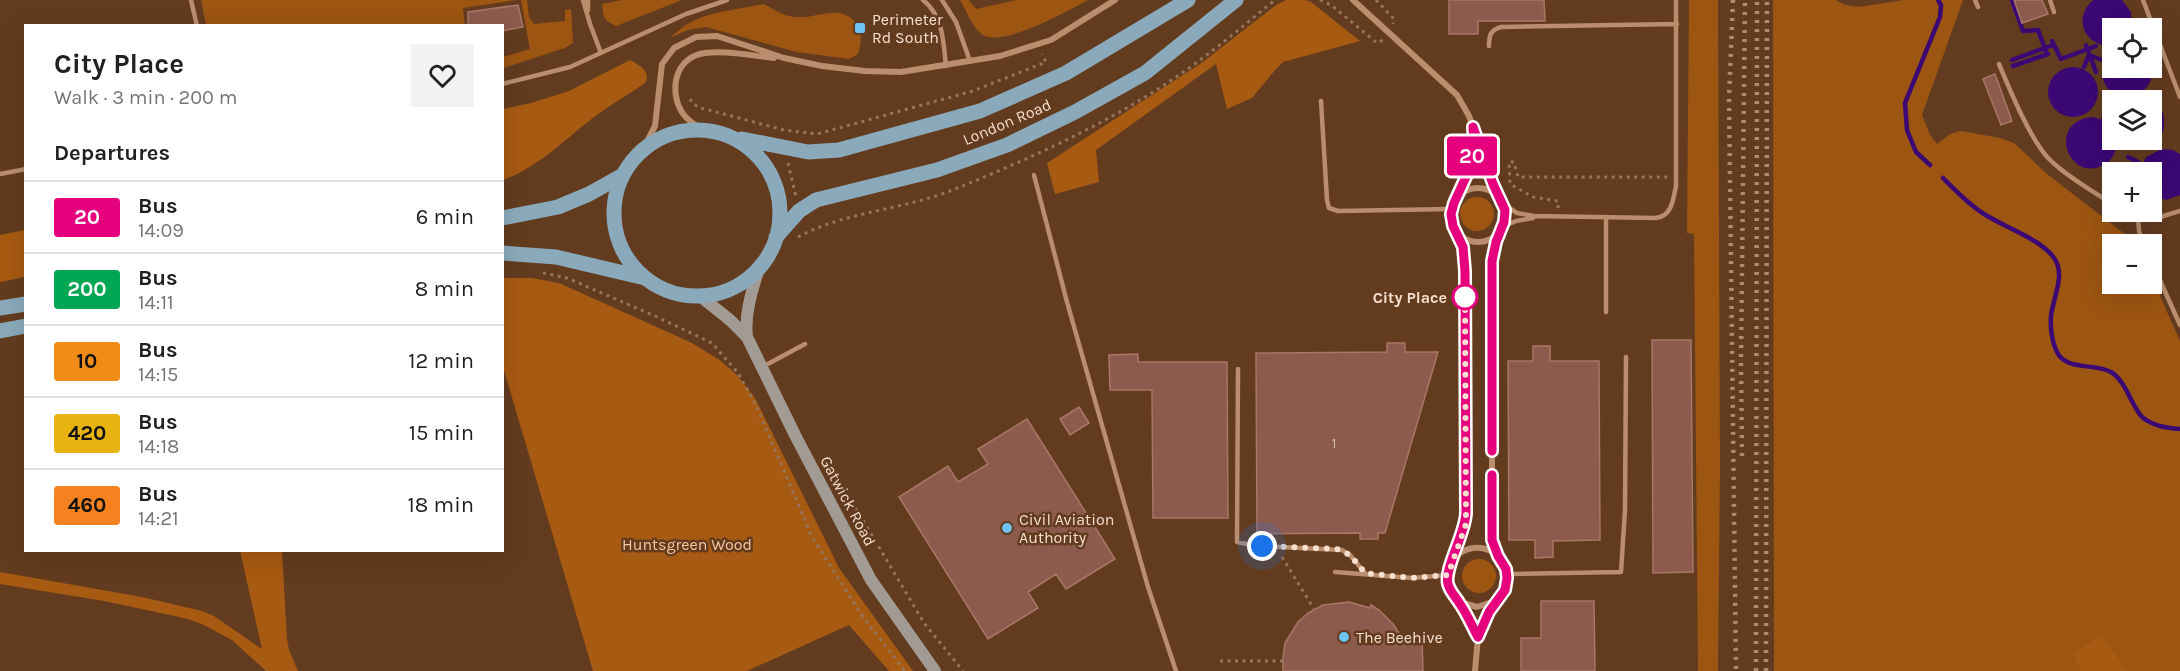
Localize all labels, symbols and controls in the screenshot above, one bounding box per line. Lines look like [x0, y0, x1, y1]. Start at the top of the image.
place label: Perimeter Rd South [872, 10, 943, 47]
map controls [2102, 18, 2162, 294]
button: locate [2102, 18, 2162, 78]
marker: Perimeter Rd South [853, 21, 867, 35]
button: heart [411, 44, 474, 107]
text: City Place [54, 47, 184, 80]
text: Walk · 3 min · 200 m [54, 86, 237, 109]
button: layers [2102, 90, 2162, 150]
street label: London Road [960, 95, 1054, 149]
line badge: 20 [1445, 136, 1499, 176]
text: Departures [54, 140, 170, 166]
text: 20 [1459, 144, 1485, 168]
button: + [2102, 162, 2162, 222]
text: Bus [138, 193, 178, 219]
text: 6 min [416, 204, 474, 230]
text: 20 [74, 205, 100, 229]
text: 14:09 [138, 219, 184, 242]
button: − [2102, 234, 2162, 294]
text: Bus [138, 265, 178, 291]
text: 8 min [415, 276, 474, 302]
text: 200 [67, 277, 107, 301]
marker: City Place [1452, 284, 1478, 310]
place label: City Place [1373, 288, 1447, 307]
text: 14:11 [138, 291, 174, 314]
text: Bus [138, 337, 178, 363]
text: 12 min [408, 348, 474, 374]
text: 10 [77, 349, 97, 373]
text: 14:15 [138, 363, 178, 386]
text: Bus [138, 409, 178, 435]
text: 15 min [409, 420, 474, 446]
text: 420 [68, 421, 106, 445]
text: 14:18 [138, 435, 179, 458]
house number: 1 [1332, 435, 1336, 452]
street label: Gatwick Road [816, 453, 880, 549]
text: Bus [138, 481, 178, 507]
text: 18 min [408, 492, 474, 518]
text: 460 [68, 493, 106, 517]
text: 14:21 [138, 507, 179, 530]
place label: Civil Aviation Authority [1019, 510, 1114, 547]
marker: Civil Aviation Authority [1000, 521, 1014, 535]
your location [1247, 531, 1277, 561]
park label: Huntsgreen Wood [622, 535, 752, 554]
place label: The Beehive [1356, 628, 1443, 647]
marker: The Beehive [1337, 630, 1351, 644]

